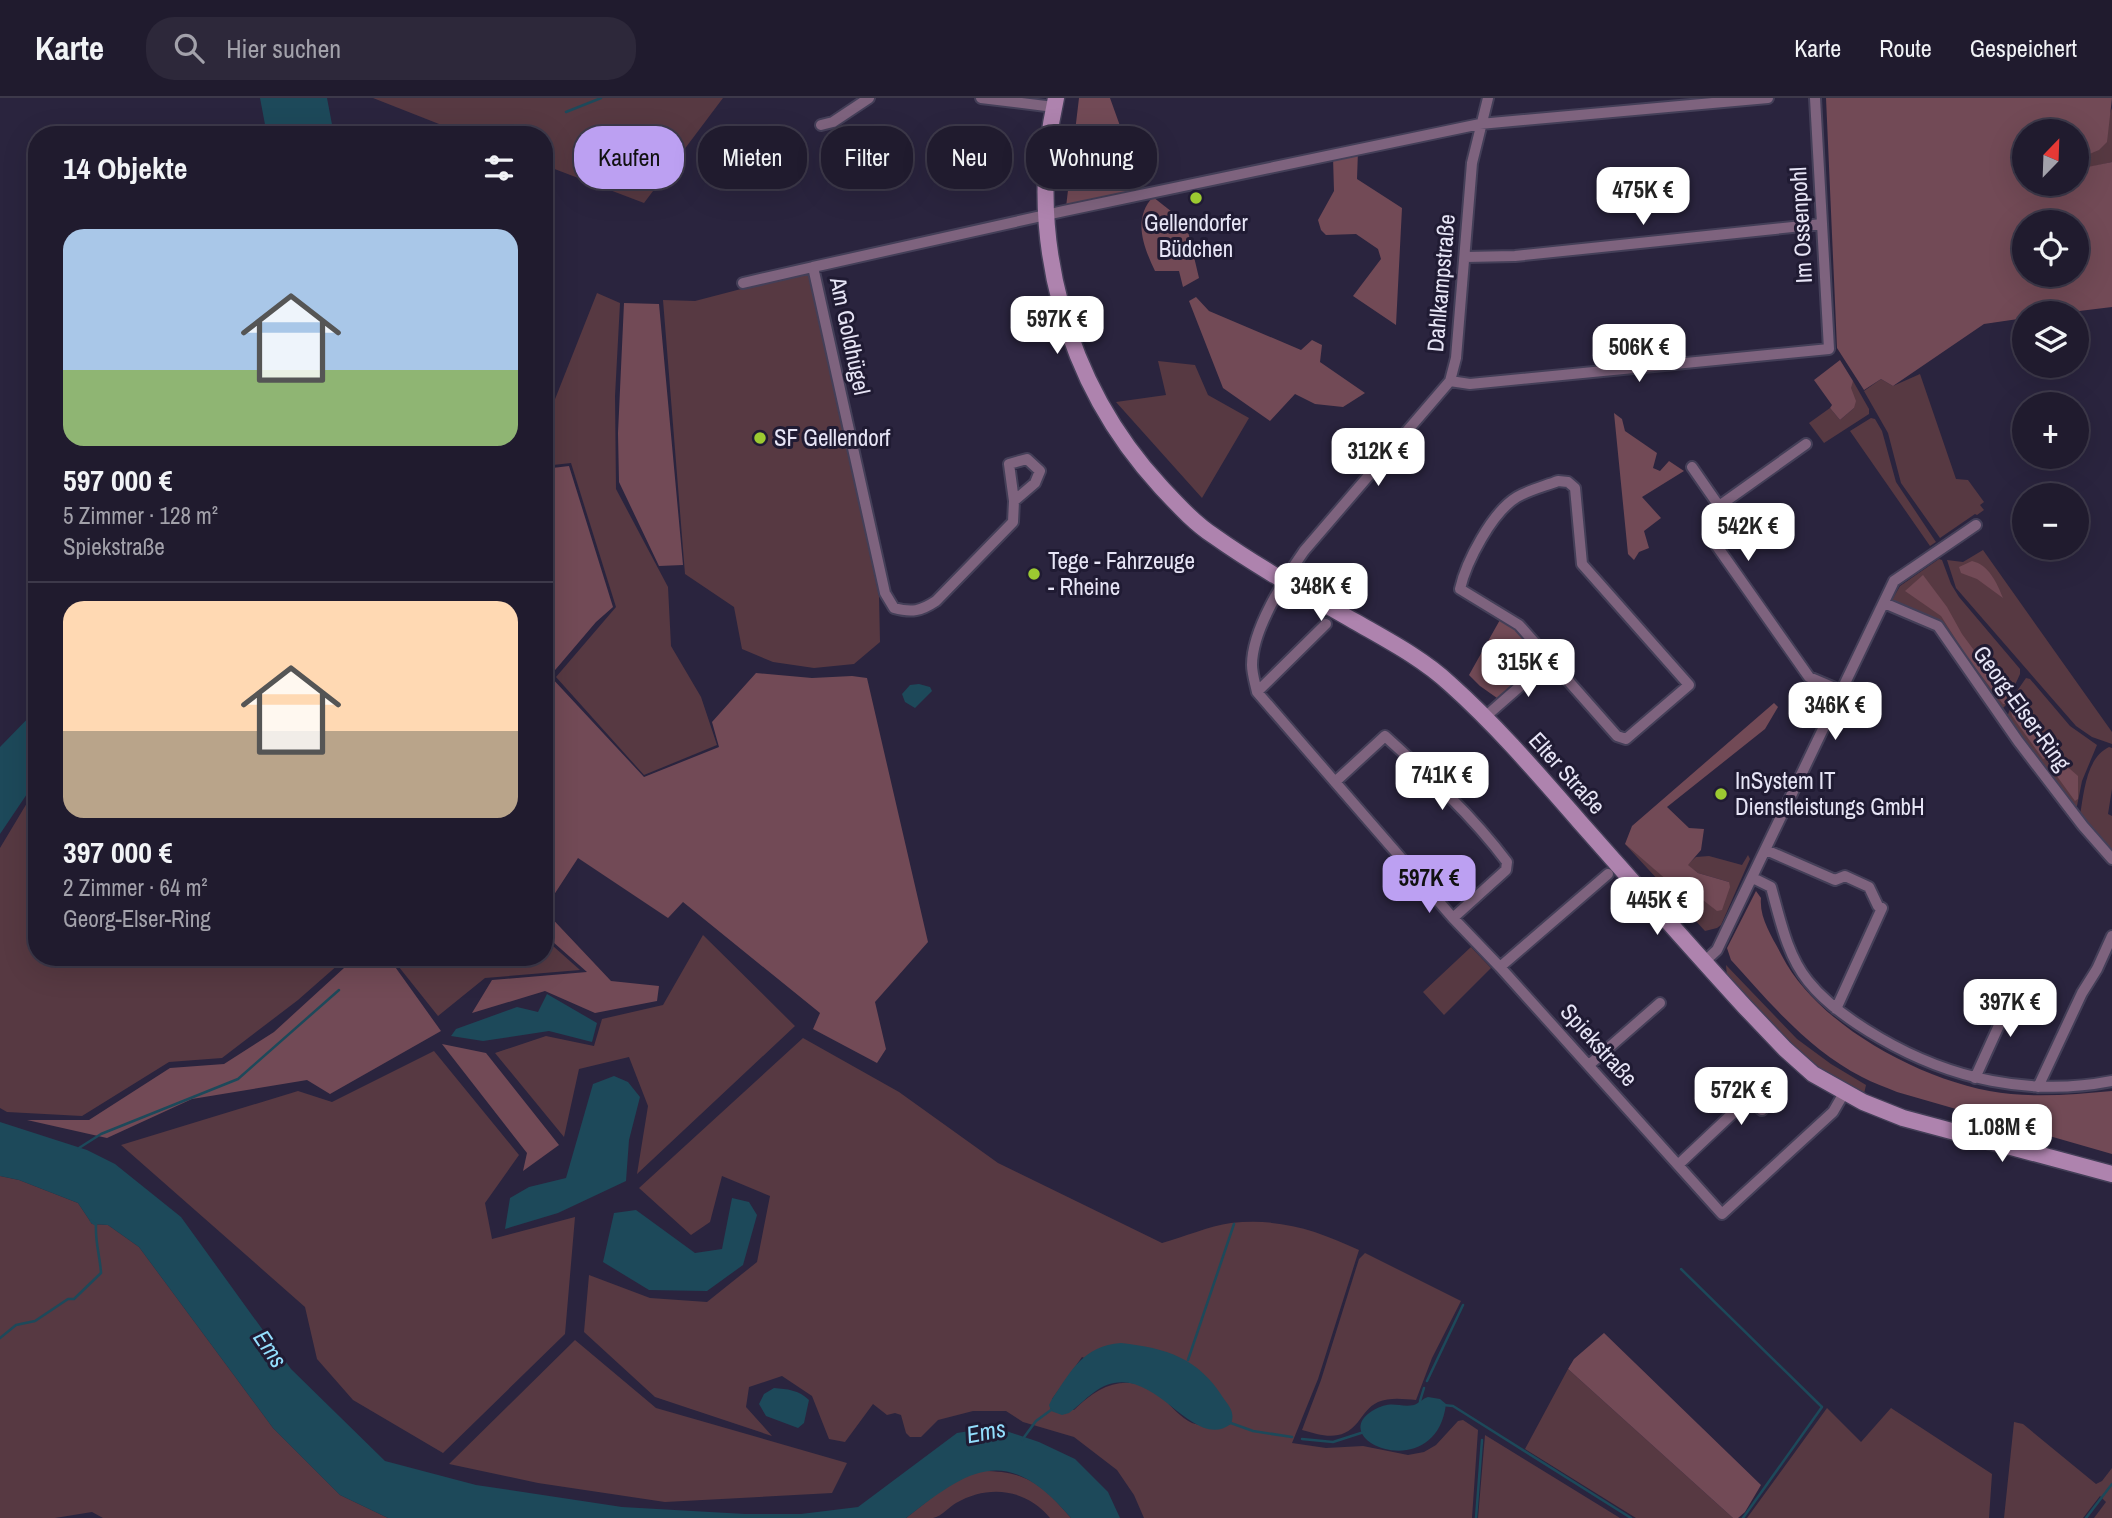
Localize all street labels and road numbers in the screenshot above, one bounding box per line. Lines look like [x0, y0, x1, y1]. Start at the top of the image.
street label: Im Ossenpohl [1782, 166, 1819, 284]
street label: Dahlkampstraße [1419, 213, 1462, 353]
street label: Am Goldhügel [823, 273, 878, 398]
street label: Georg-Elser-Ring [1966, 639, 2079, 777]
street label: Elter Straße [1522, 725, 1613, 820]
street label: Spiekstraße [1554, 997, 1645, 1093]

